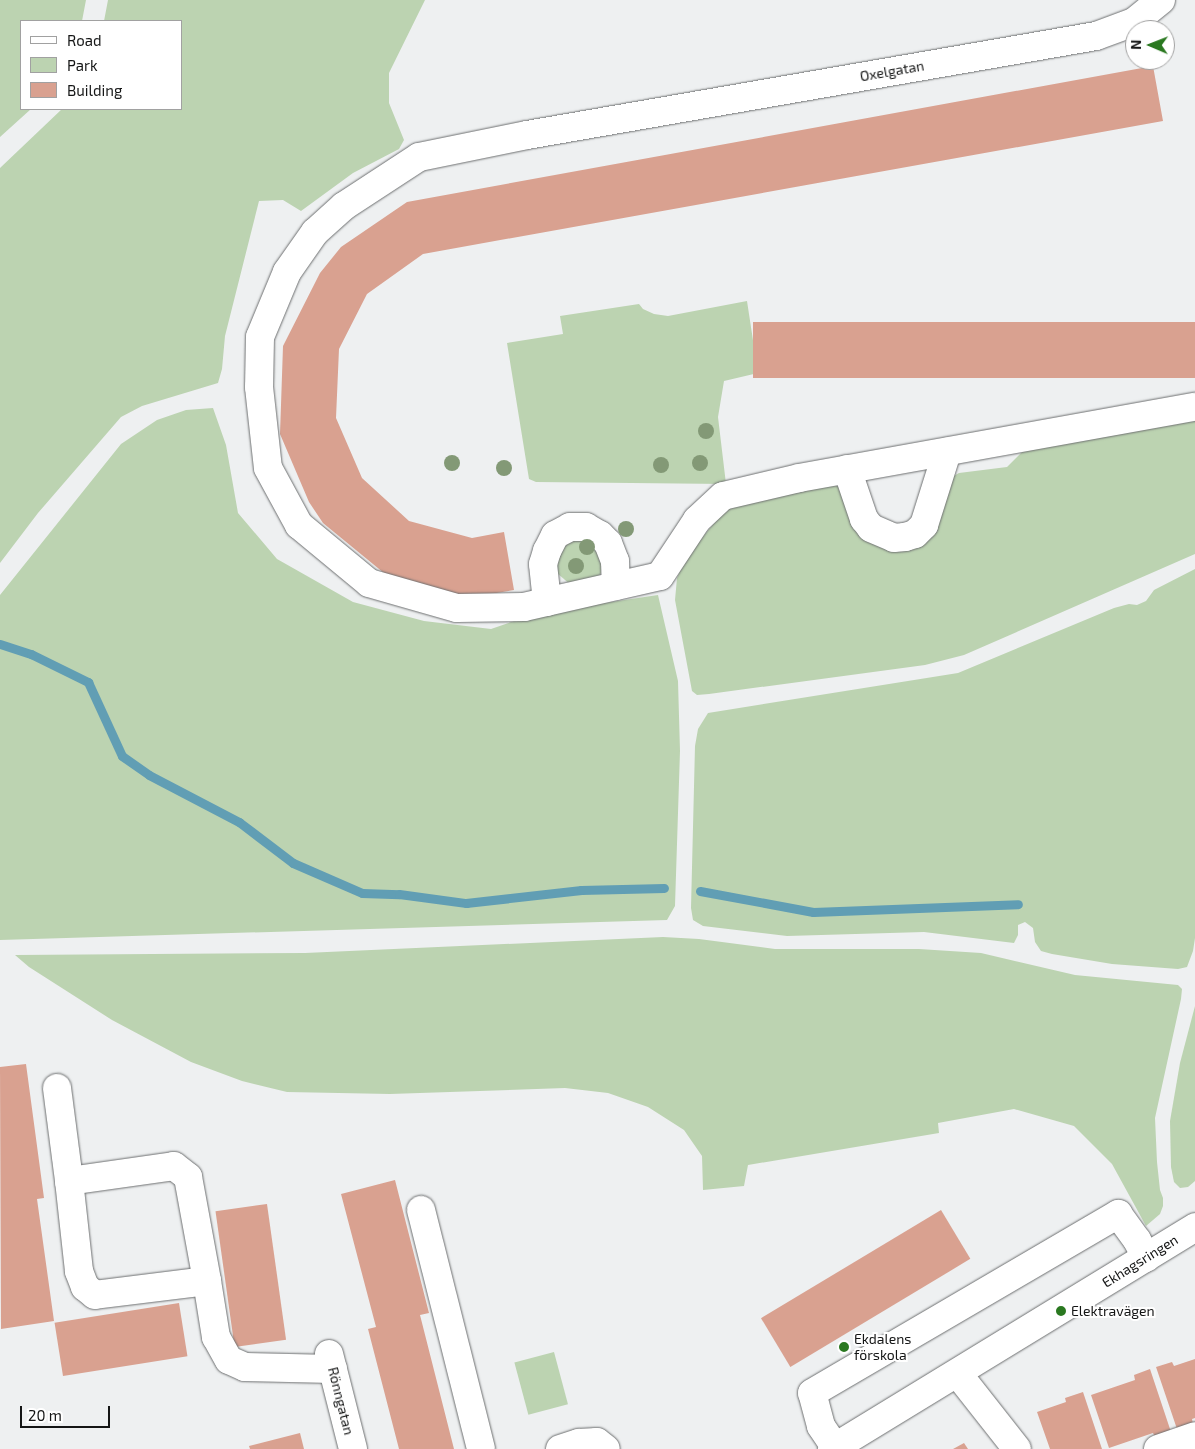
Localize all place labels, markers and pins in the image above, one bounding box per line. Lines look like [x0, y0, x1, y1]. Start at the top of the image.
place label: Elektravägen [1071, 1303, 1155, 1319]
marker: Elektravägen [1055, 1305, 1067, 1317]
place label: Ekdalens förskola [854, 1331, 911, 1364]
marker: Ekdalens förskola [838, 1341, 850, 1353]

